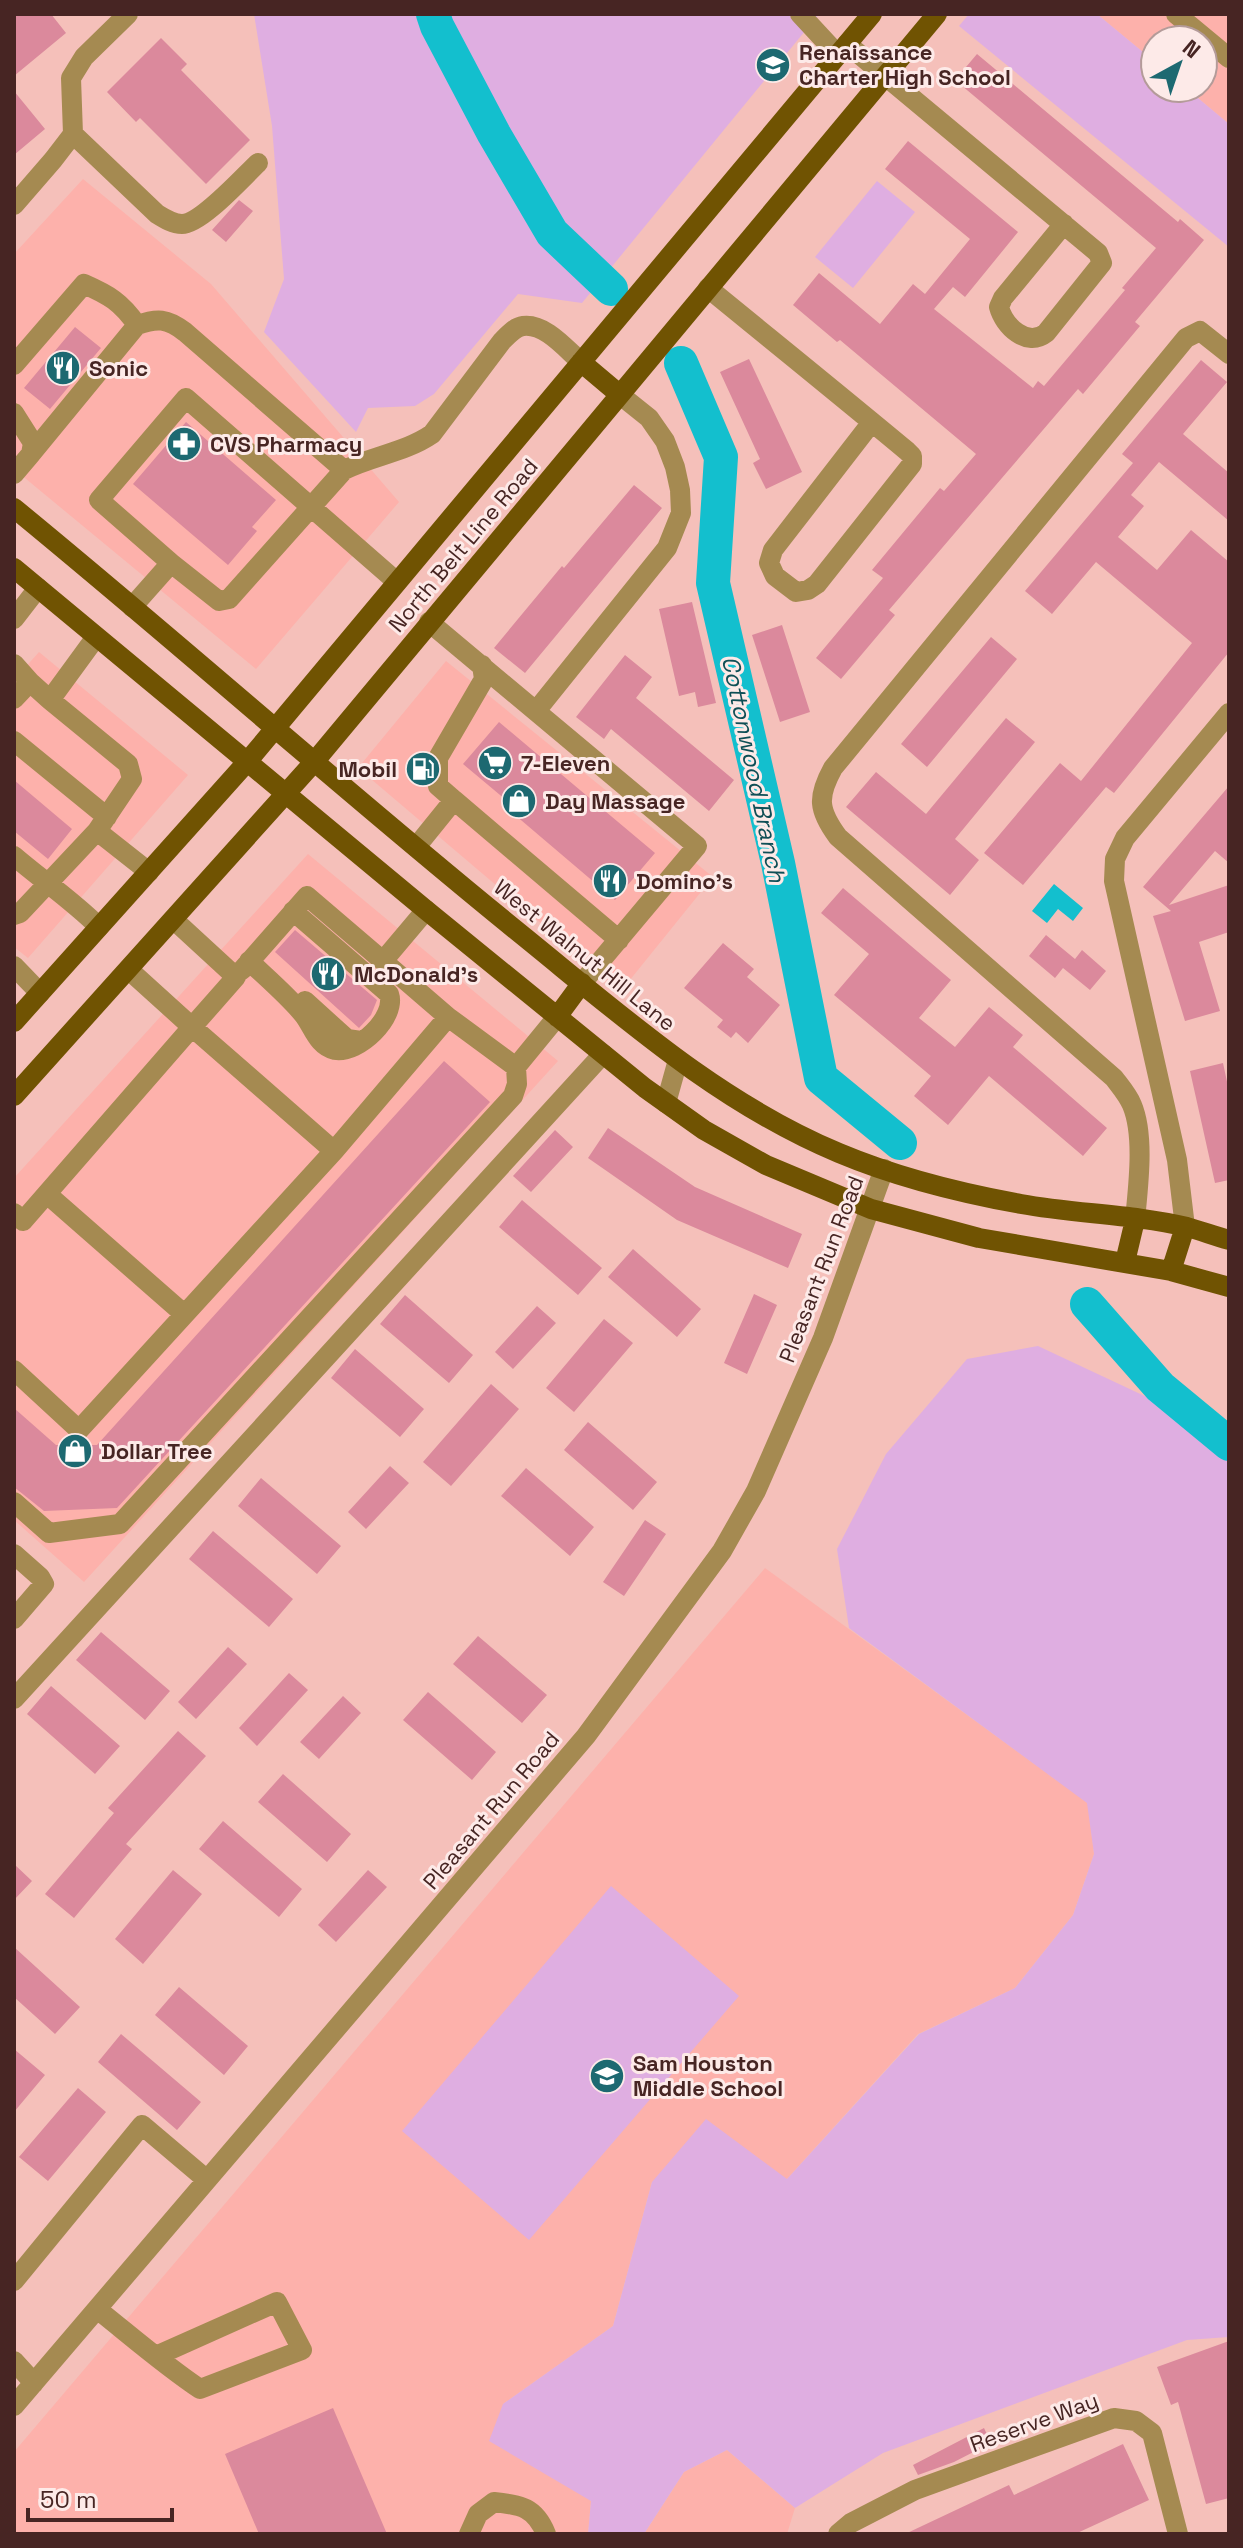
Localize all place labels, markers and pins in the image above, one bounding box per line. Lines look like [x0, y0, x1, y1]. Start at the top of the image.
place label: Renaissance Charter High School [799, 38, 1011, 91]
school or university icon: Renaissance Charter High School [754, 46, 792, 84]
restaurant icon: Sonic [44, 349, 82, 387]
place label: Sonic [89, 354, 148, 382]
pharmacy icon: CVS Pharmacy [165, 425, 203, 463]
place label: CVS Pharmacy [210, 430, 362, 458]
supermarket icon: 7-Eleven [476, 744, 514, 782]
place label: 7-Eleven [521, 749, 610, 777]
fuel station icon: Mobil [404, 750, 442, 788]
place label: Mobil [338, 755, 397, 783]
shop icon: Day Massage [500, 782, 538, 820]
place label: Day Massage [545, 787, 685, 815]
restaurant icon: Domino's [591, 862, 629, 900]
place label: Domino's [636, 867, 733, 895]
restaurant icon: McDonald's [309, 955, 347, 993]
place label: McDonald's [354, 960, 478, 988]
shop icon: Dollar Tree [56, 1432, 94, 1470]
place label: Dollar Tree [101, 1437, 212, 1465]
place label: Sam Houston Middle School [633, 2049, 783, 2102]
school or university icon: Sam Houston Middle School [588, 2057, 626, 2095]

